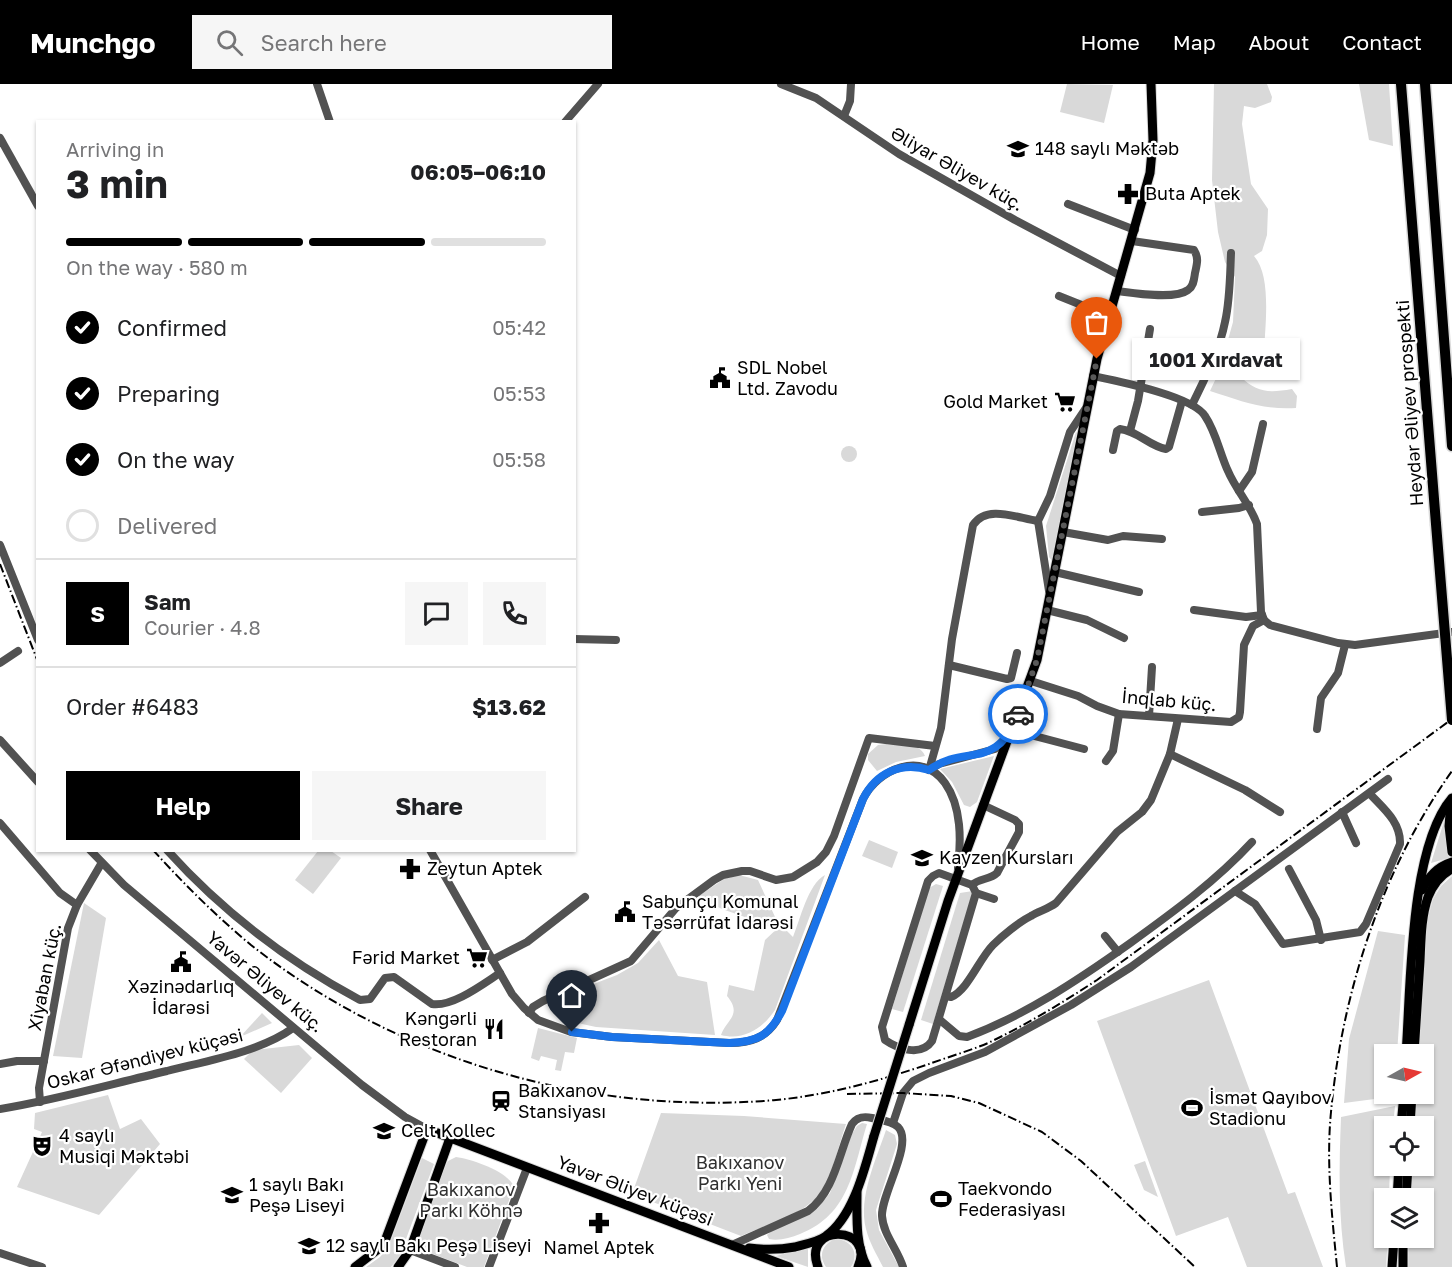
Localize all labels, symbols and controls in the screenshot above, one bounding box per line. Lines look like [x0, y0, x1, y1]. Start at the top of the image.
search box [192, 15, 612, 69]
text: Munchgo [30, 26, 156, 59]
icon: search [213, 26, 246, 59]
text: Search here [261, 29, 387, 56]
text: Home [1080, 29, 1140, 55]
text: Map [1173, 29, 1216, 55]
text: About [1249, 29, 1309, 55]
text: Contact [1342, 29, 1422, 55]
street label: Əliyar Əliyev küç. [887, 121, 1028, 215]
text: Arriving in [66, 137, 164, 161]
school or university icon: 148 saylı Məktəb [1006, 137, 1030, 161]
place label: 148 saylı Məktəb [1035, 137, 1179, 159]
text: 06:05–06:10 [410, 158, 546, 185]
text: 3 min [66, 160, 168, 207]
pharmacy icon: Buta Aptek [1116, 182, 1140, 206]
place label: Buta Aptek [1145, 182, 1241, 204]
text: On the way · 580 m [66, 255, 248, 279]
pin [1071, 297, 1122, 359]
street label: Heydər Əliyev prospekti [1391, 299, 1427, 507]
icon: bag [1080, 306, 1113, 339]
icon: check [66, 311, 99, 344]
text: Confirmed [117, 314, 227, 341]
text: 05:42 [492, 315, 546, 339]
callout: 1001 Xırdavat [1133, 338, 1301, 380]
text: 1001 Xırdavat [1149, 347, 1283, 371]
place label: SDL Nobel Ltd. Zavodu [737, 356, 838, 399]
public building icon: SDL Nobel Ltd. Zavodu [708, 366, 732, 390]
icon: check [66, 377, 99, 410]
text: Preparing [117, 380, 220, 407]
text: 05:53 [493, 381, 546, 405]
place label: Gold Market [943, 390, 1048, 412]
supermarket icon: Gold Market [1053, 390, 1077, 414]
icon: check [66, 443, 99, 476]
text: On the way [117, 446, 235, 473]
text: 05:58 [492, 447, 546, 471]
text: Delivered [117, 512, 217, 539]
button: chat [405, 582, 468, 645]
button: phone [483, 582, 546, 645]
text: Sam [144, 588, 191, 615]
text: S [90, 600, 105, 627]
text: Courier · 4.8 [144, 615, 261, 639]
courier [988, 684, 1048, 744]
street label: İnqlab küç. [1121, 685, 1217, 715]
text: Order #6483 [66, 693, 199, 720]
text: $13.62 [472, 693, 546, 720]
icon: car [1002, 698, 1035, 731]
button: Help [66, 771, 300, 840]
button: Share [312, 771, 546, 840]
school or university icon: Kayzen Kursları [910, 846, 934, 870]
place label: Kayzen Kursları [939, 846, 1074, 868]
pharmacy icon: Zeytun Aptek [398, 857, 422, 881]
place label: Zeytun Aptek [427, 857, 543, 879]
place label: Sabunçu Komunal Təsərrüfat İdarəsi [642, 890, 799, 933]
public building icon: Sabunçu Komunal Təsərrüfat İdarəsi [613, 900, 637, 924]
street label: Xiyaban küç. [23, 921, 65, 1032]
street label: Yavər Əliyev küç. [203, 926, 329, 1037]
place label: Fərid Market [352, 946, 460, 968]
supermarket icon: Fərid Market [465, 946, 489, 970]
public building icon: Xəzinədarlıq İdarəsi [169, 950, 193, 974]
pin [546, 970, 597, 1032]
place label: Xəzinədarlıq İdarəsi [128, 975, 234, 1018]
icon: home [555, 979, 588, 1012]
place label: Kəngərli Restoran [399, 1007, 477, 1050]
restaurant icon: Kəngərli Restoran [482, 1017, 506, 1041]
street label: Oskar Əfəndiyev küçəsi [44, 1023, 245, 1093]
north arrow [1374, 1044, 1434, 1104]
map controls [1374, 1044, 1434, 1248]
place label: Bakıxanov Stansiyası [518, 1079, 607, 1122]
place label: İsmət Qayıbov Stadionu [1209, 1086, 1331, 1129]
station icon: Bakıxanov Stansiyası [489, 1089, 513, 1113]
sports icon: İsmət Qayıbov Stadionu [1180, 1096, 1204, 1120]
button: locate [1374, 1116, 1434, 1176]
school or university icon: Celt Kollec [372, 1119, 396, 1143]
place label: Celt Kollec [401, 1119, 495, 1141]
place label: 4 saylı Musiqi Məktəbi [59, 1124, 189, 1167]
theatre icon: 4 saylı Musiqi Məktəbi [30, 1134, 54, 1158]
street label: Yavər Əliyev küçəsi [554, 1150, 716, 1230]
park label: Bakıxanov Parkı Yeni [696, 1151, 784, 1194]
place label: 1 saylı Bakı Peşə Liseyi [249, 1173, 345, 1216]
place label: Taekvondo Federasiyası [958, 1177, 1066, 1220]
park label: Bakıxanov Parkı Köhnə [419, 1178, 523, 1221]
school or university icon: 1 saylı Bakı Peşə Liseyi [220, 1183, 244, 1207]
sports icon: Taekvondo Federasiyası [929, 1187, 953, 1211]
button: layers [1374, 1188, 1434, 1248]
pharmacy icon: Namel Aptek [587, 1211, 611, 1235]
school or university icon: 12 saylı Bakı Peşə Liseyi [297, 1234, 321, 1258]
place label: 12 saylı Bakı Peşə Liseyi [326, 1234, 532, 1256]
place label: Namel Aptek [543, 1236, 655, 1258]

